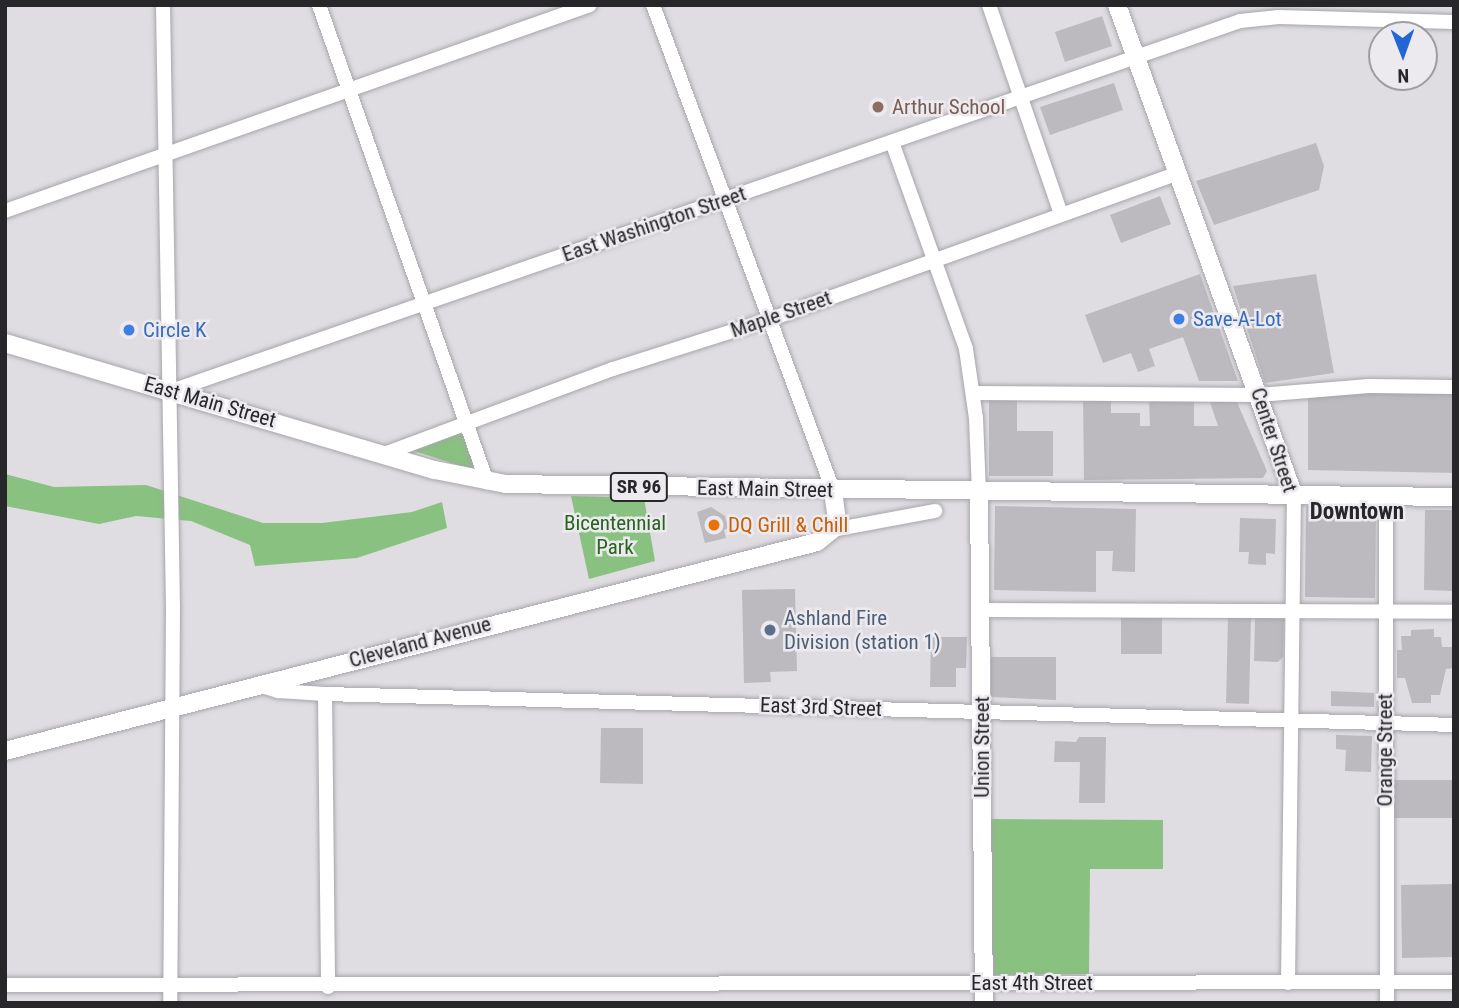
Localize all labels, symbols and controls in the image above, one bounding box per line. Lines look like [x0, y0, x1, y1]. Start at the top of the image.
north arrow [1368, 21, 1438, 91]
text: N [1397, 64, 1409, 87]
place label: Arthur School [892, 94, 1005, 120]
marker: Arthur School [870, 99, 886, 115]
street label: East Washington Street [559, 181, 749, 267]
street label: Maple Street [727, 285, 835, 343]
place label: Save-A-Lot [1193, 306, 1282, 332]
marker: Save-A-Lot [1171, 311, 1187, 327]
place label: Circle K [143, 317, 207, 343]
marker: Circle K [121, 322, 137, 338]
street label: East Main Street [141, 371, 279, 433]
street label: Center Street [1245, 385, 1303, 495]
road number: SR 96 [609, 472, 669, 502]
street label: East Main Street [697, 475, 833, 503]
district label: Downtown [1310, 498, 1404, 526]
park label: Bicentennial Park [564, 510, 666, 560]
place label: DQ Grill & Chill [728, 512, 848, 538]
marker: DQ Grill & Chill [706, 517, 722, 533]
place label: Ashland Fire Division (station 1) [784, 605, 941, 655]
street label: Cleveland Avenue [346, 611, 494, 673]
marker: Ashland Fire Division (station 1) [762, 622, 778, 638]
street label: East 3rd Street [760, 692, 882, 722]
street label: Orange Street [1372, 693, 1398, 807]
street label: Union Street [969, 696, 995, 798]
street label: East 4th Street [971, 970, 1093, 996]

